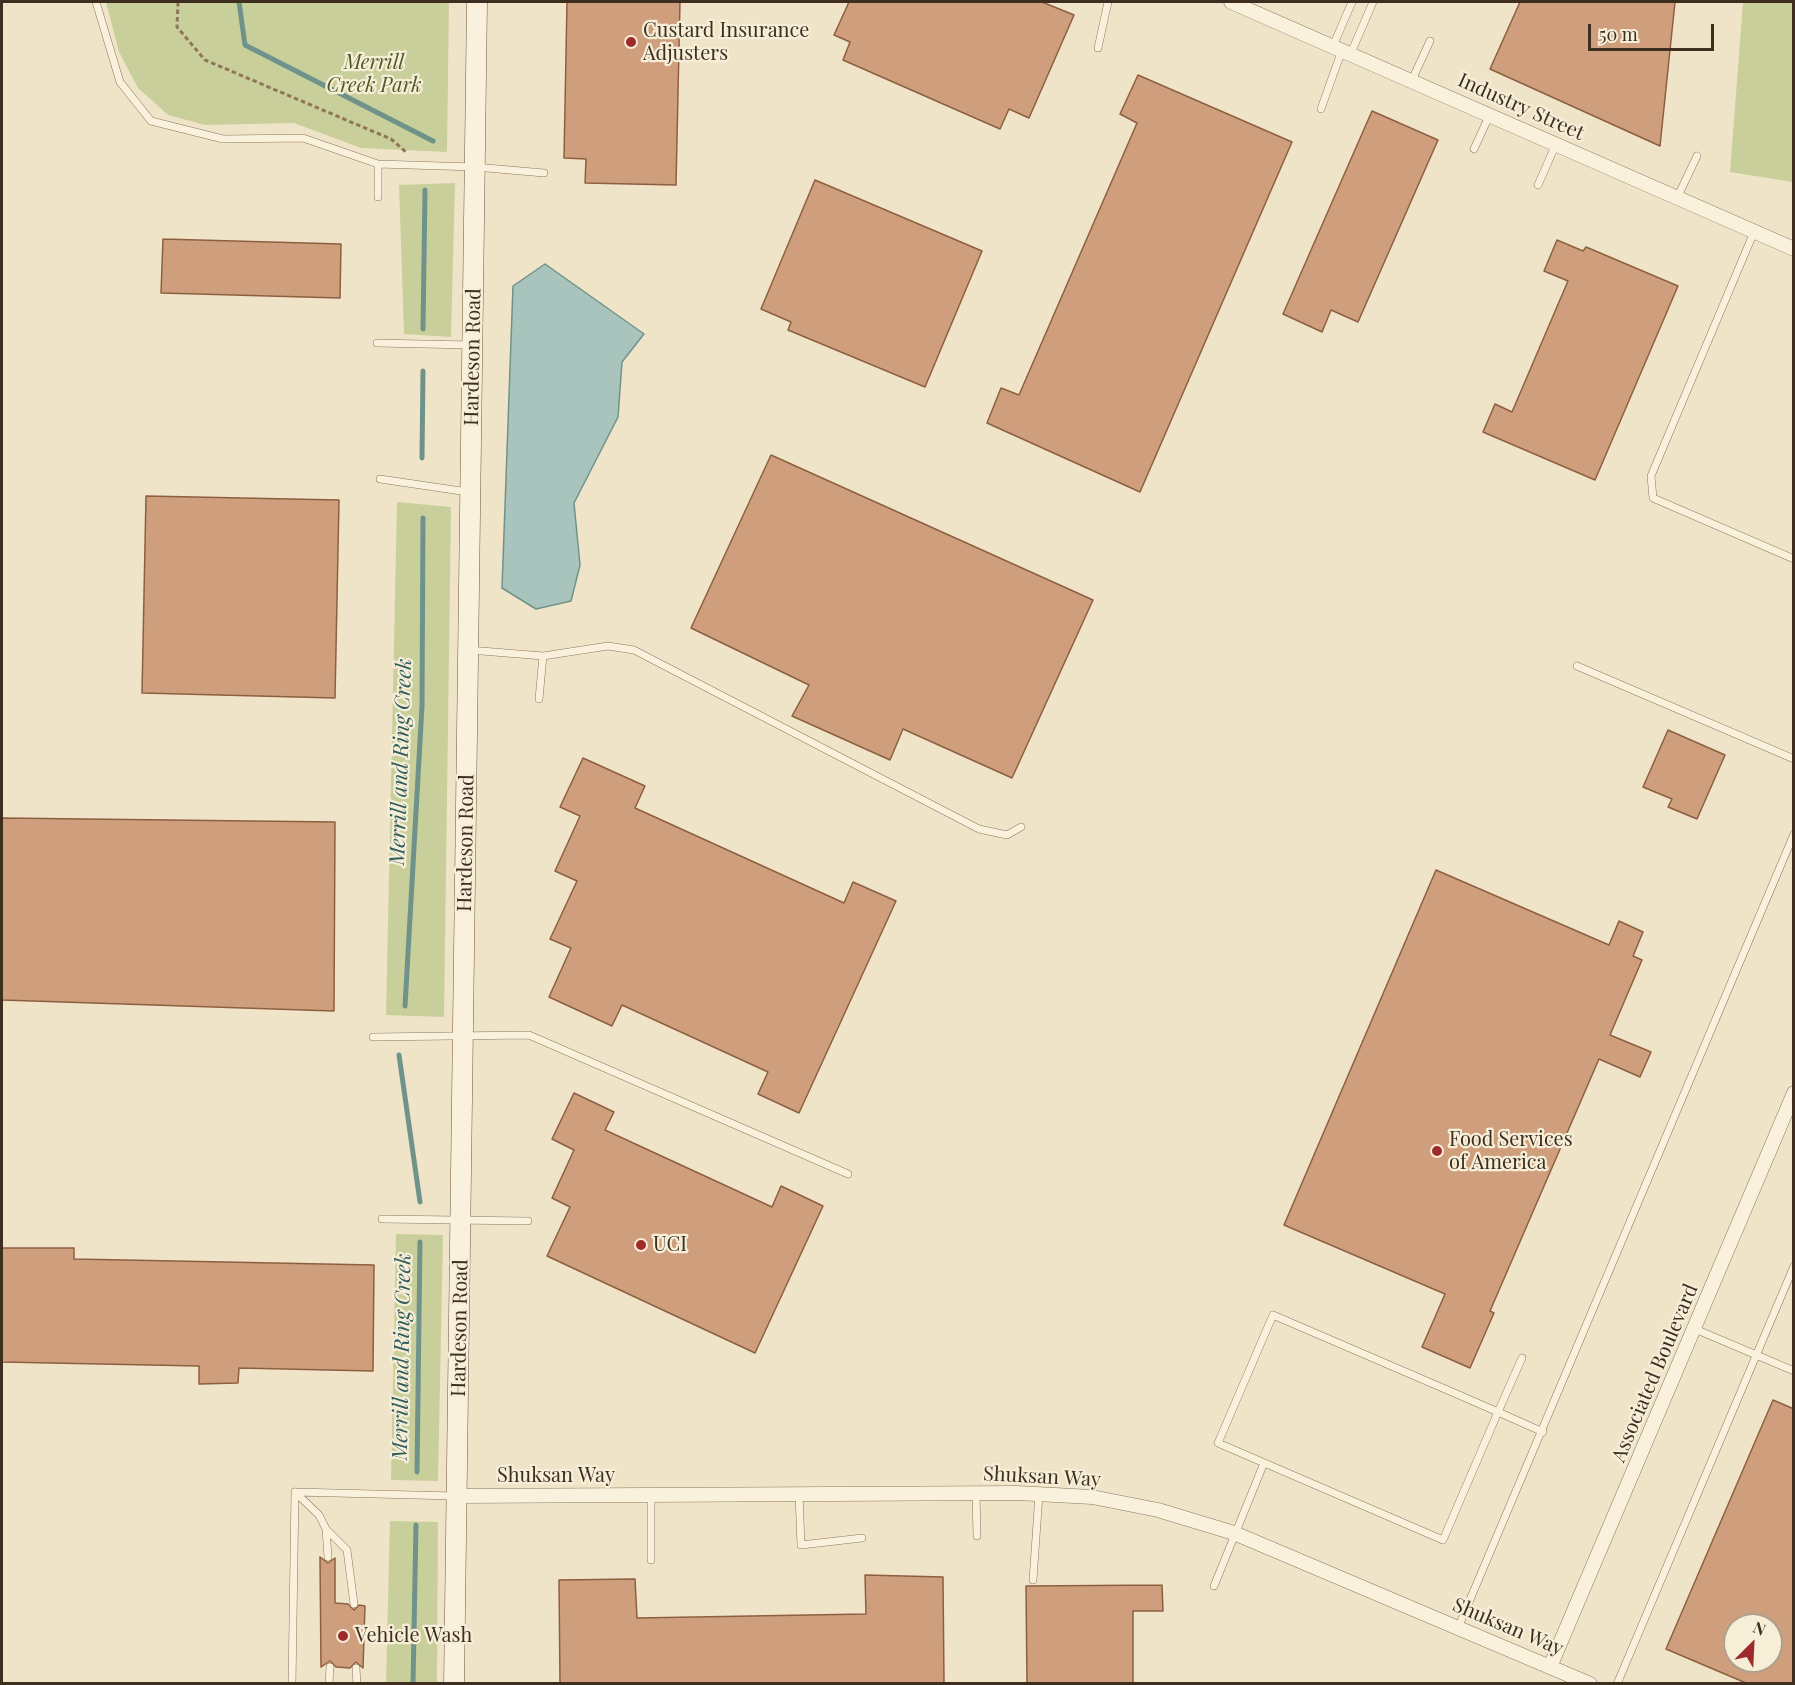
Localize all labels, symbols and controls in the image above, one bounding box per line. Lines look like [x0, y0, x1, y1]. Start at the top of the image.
scale bar [1591, 12, 1717, 50]
place label: Custard Insurance Adjusters [643, 19, 809, 66]
text: 50 m [1599, 22, 1638, 46]
marker: Custard Insurance Adjusters [624, 35, 638, 49]
park label: Merrill Creek Park [327, 51, 421, 98]
street label: Industry Street [1454, 68, 1588, 146]
street label: Hardeson Road [460, 288, 486, 426]
water label: Merrill and Ring Creek [385, 658, 417, 866]
street label: Hardeson Road [453, 774, 479, 912]
place label: Food Services of America [1449, 1128, 1573, 1175]
marker: Food Services of America [1430, 1144, 1444, 1158]
place label: UCI [653, 1233, 687, 1257]
marker: UCI [634, 1238, 648, 1252]
water label: Merrill and Ring Creek [388, 1253, 416, 1461]
street label: Hardeson Road [447, 1259, 473, 1397]
street label: Associated Boulevard [1607, 1280, 1703, 1466]
street label: Shuksan Way [982, 1462, 1102, 1492]
street label: Shuksan Way [497, 1464, 615, 1488]
street label: Shuksan Way [1449, 1593, 1567, 1661]
north arrow [1723, 1613, 1783, 1673]
text: N [1750, 1616, 1769, 1640]
place label: Vehicle Wash [355, 1624, 472, 1648]
marker: Vehicle Wash [336, 1629, 350, 1643]

